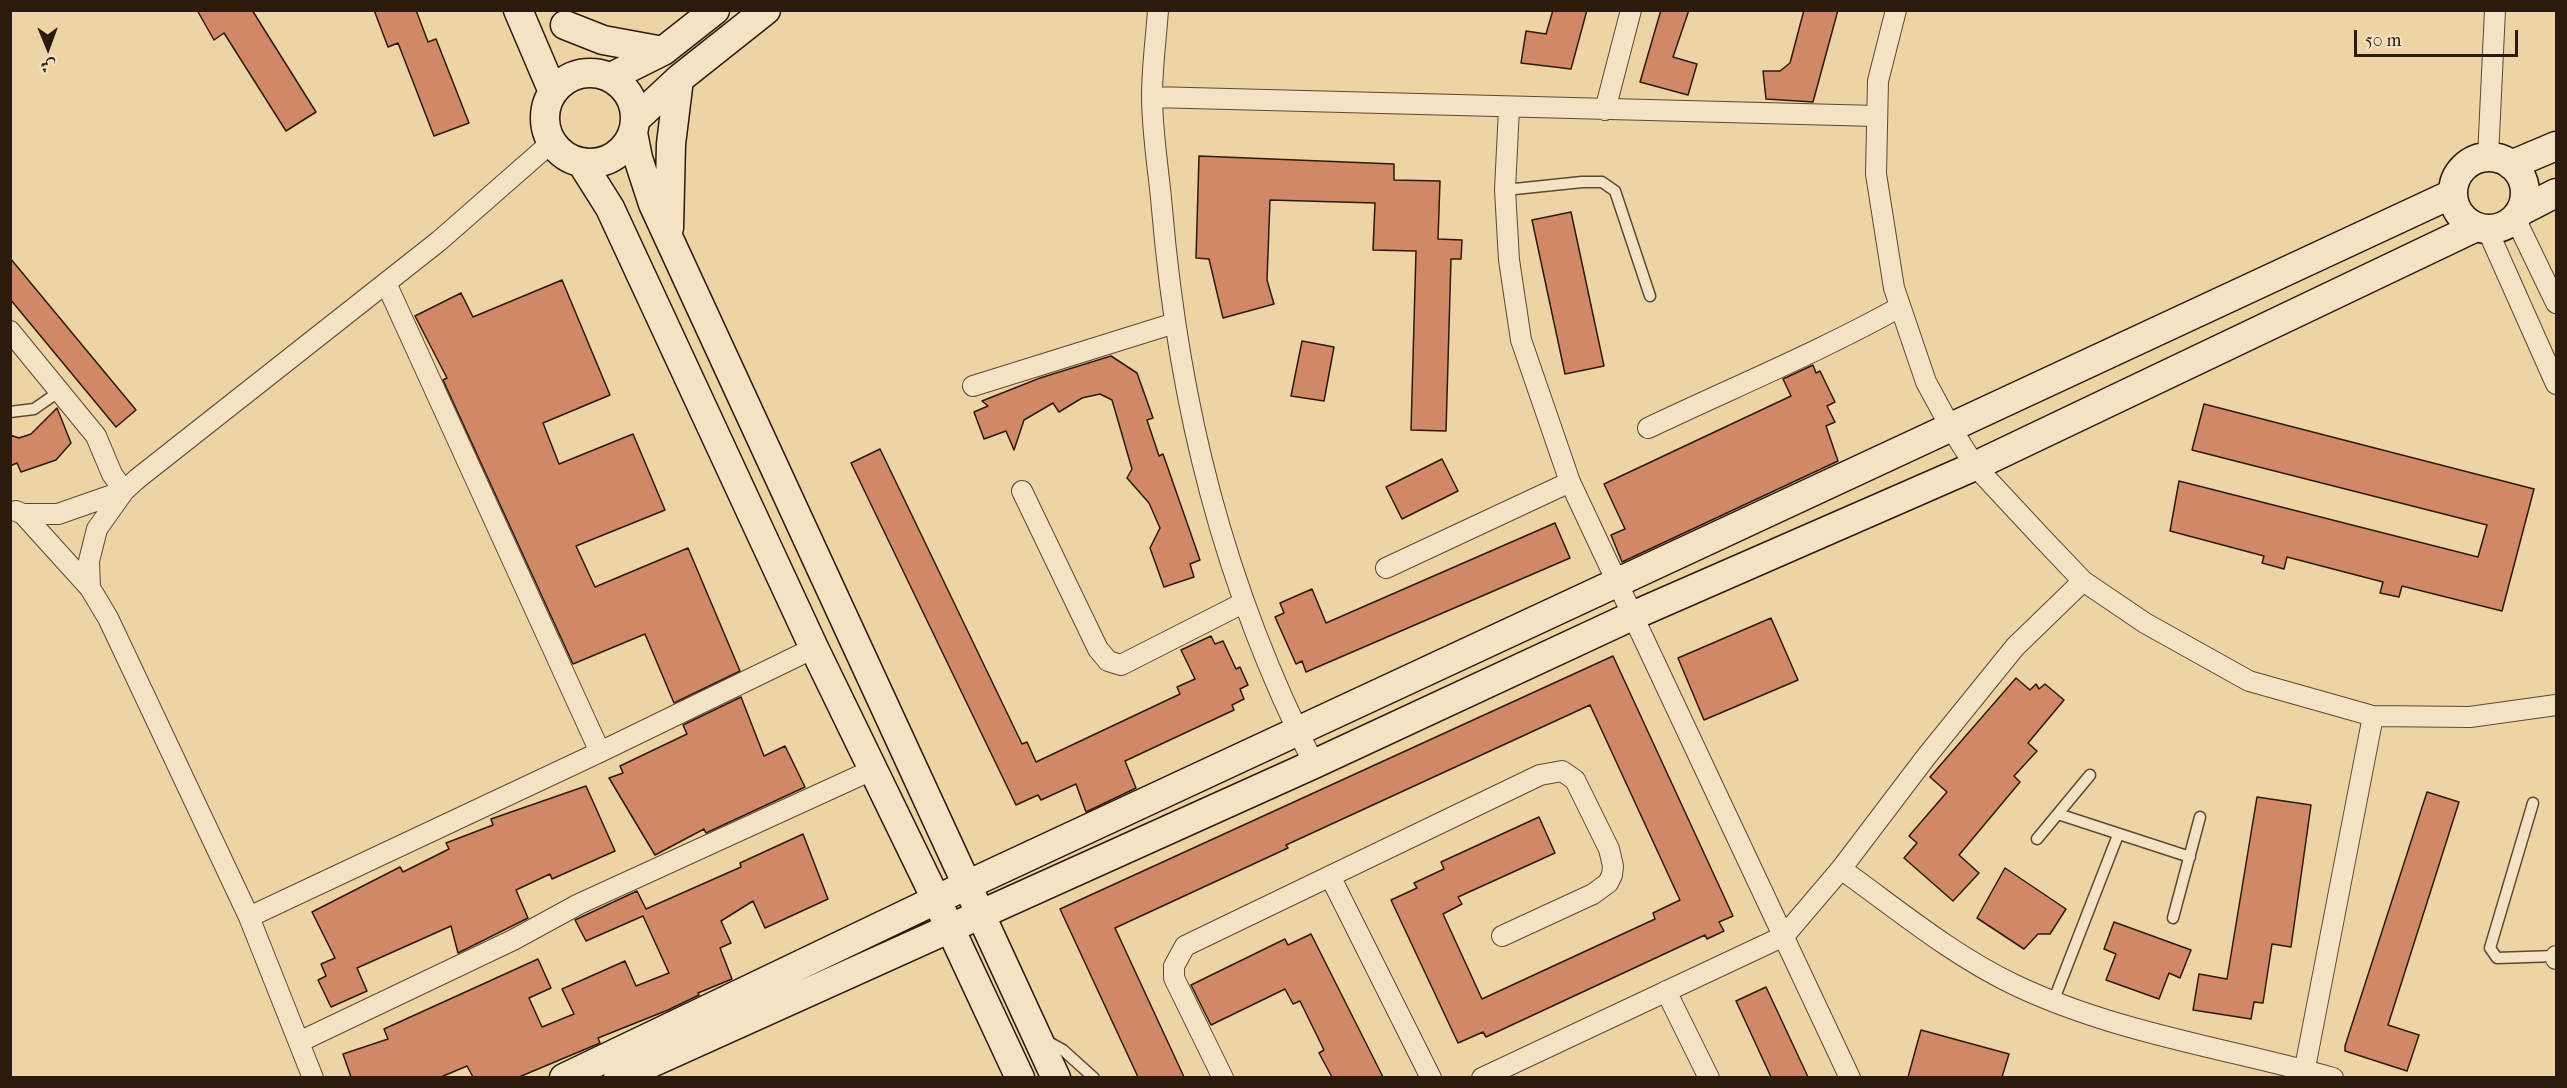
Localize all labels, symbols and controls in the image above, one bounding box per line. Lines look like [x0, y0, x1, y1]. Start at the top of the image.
north arrow [18, 18, 78, 78]
scale bar [2357, 18, 2520, 56]
text: 50 m [2365, 30, 2401, 51]
text: ش [40, 57, 56, 76]

